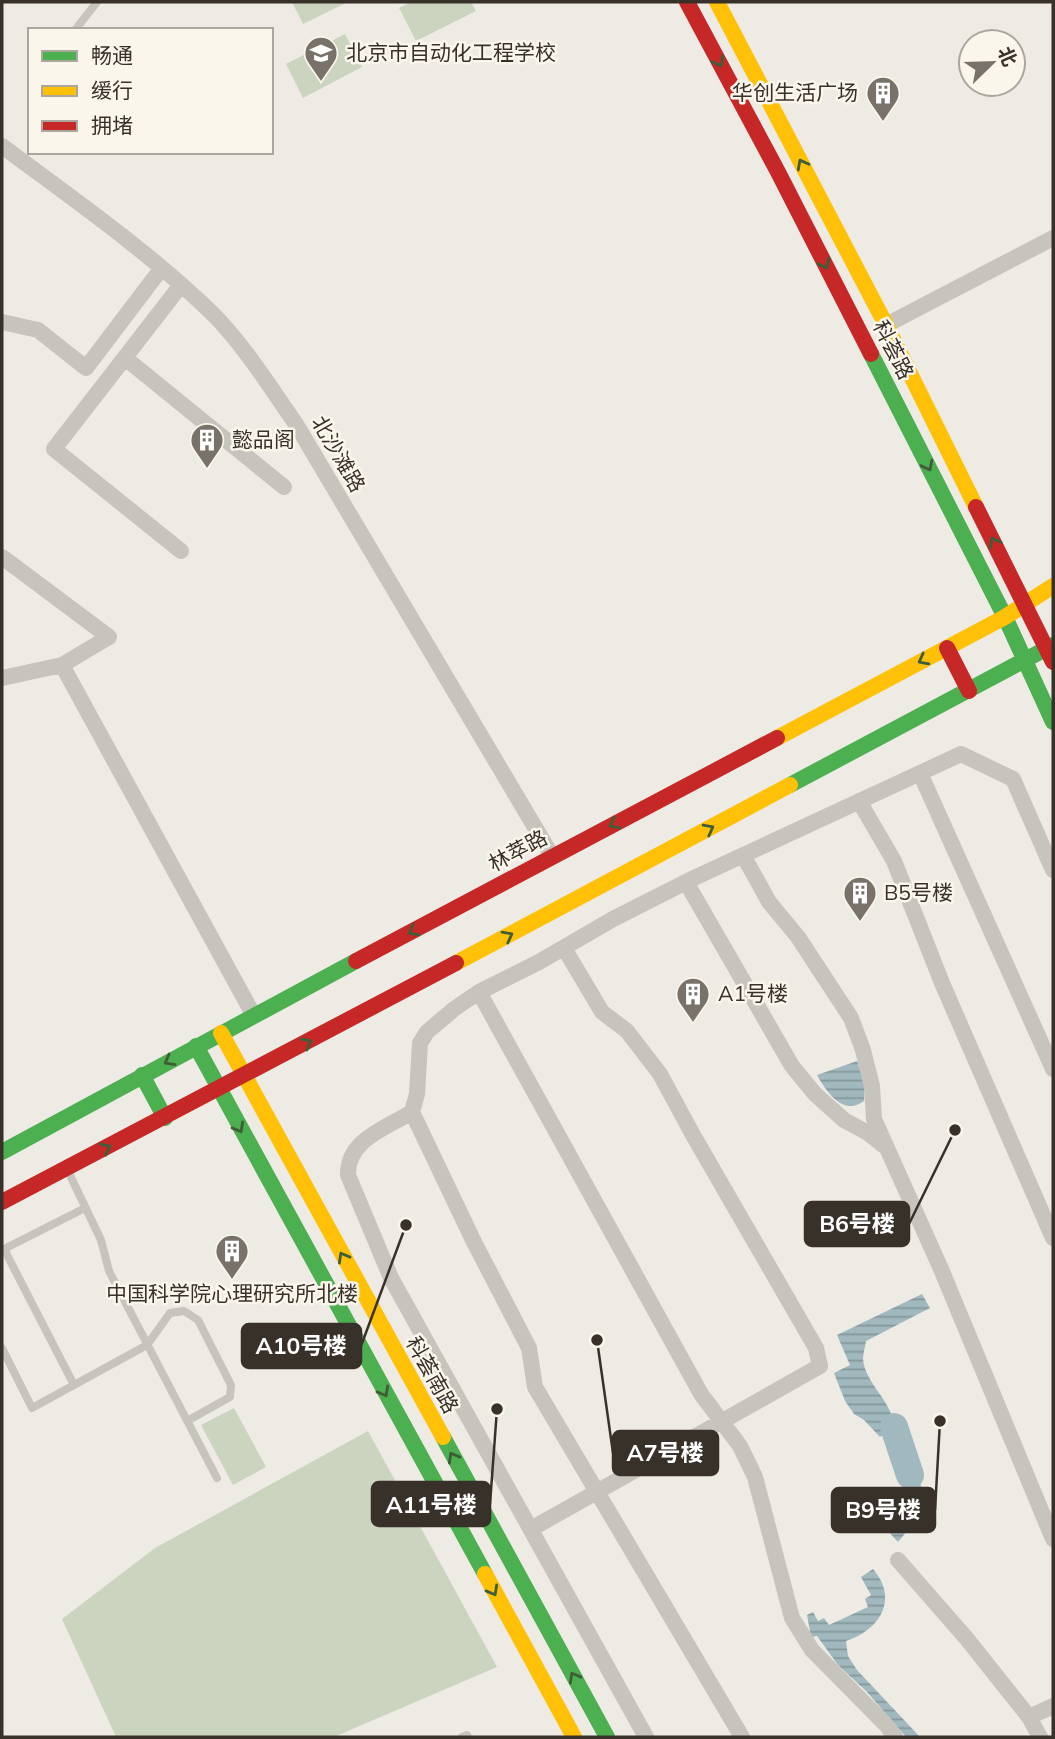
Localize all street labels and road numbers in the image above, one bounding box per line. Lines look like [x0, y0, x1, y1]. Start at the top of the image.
street label: 科荟路 [868, 316, 920, 384]
street label: 北沙滩路 [307, 411, 371, 496]
street label: 林萃路 [484, 824, 551, 876]
street label: 科荟南路 [401, 1331, 465, 1418]

